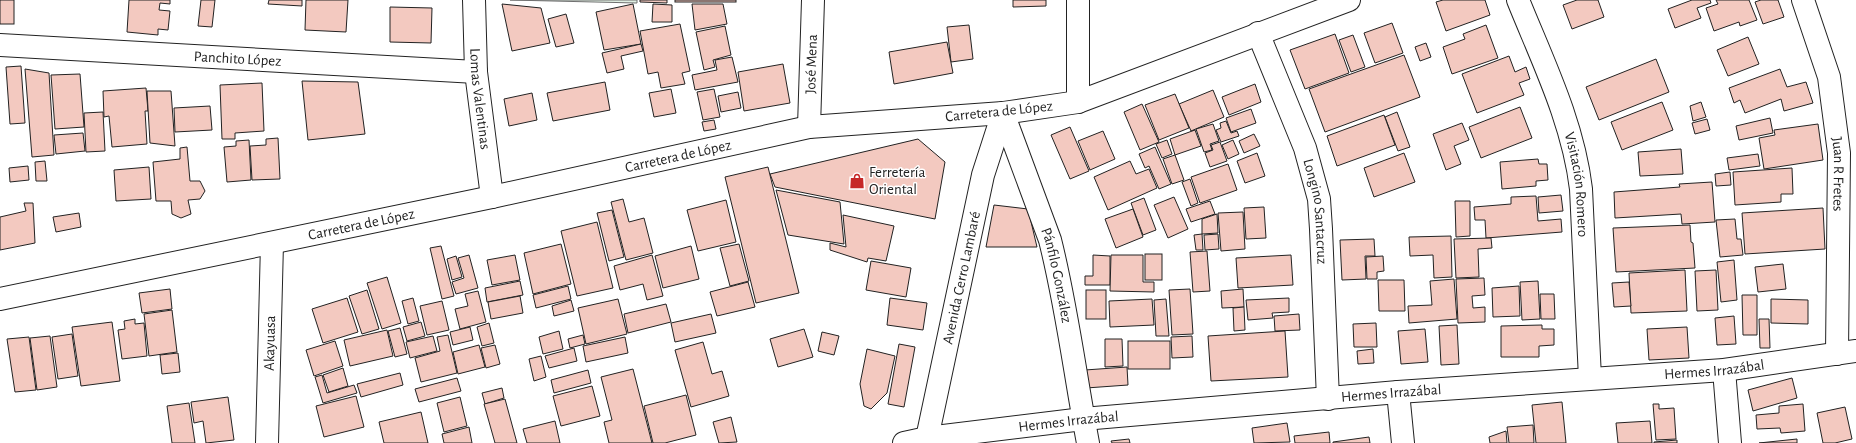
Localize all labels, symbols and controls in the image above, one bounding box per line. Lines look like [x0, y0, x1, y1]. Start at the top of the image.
street label: José Mena [803, 34, 820, 94]
street label: Lomas Valentinas [467, 48, 493, 150]
street label: Panchito López [193, 49, 282, 69]
street label: Carretera de López [945, 98, 1054, 125]
street label: Visitación Romero [1561, 130, 1590, 237]
street label: Juan R Fretes [1829, 136, 1846, 212]
street label: Carretera de López [624, 137, 733, 175]
street label: Longino Santacruz [1300, 157, 1329, 265]
place label: Ferretería Oriental [869, 165, 925, 197]
shop icon: Ferretería Oriental [848, 172, 866, 190]
street label: Carretera de López [307, 206, 416, 243]
street label: Avenida Cerro Lambaré [940, 210, 983, 346]
street label: Pánfilo González [1038, 226, 1074, 324]
street label: Akayuasa [262, 315, 278, 371]
street label: Hermes Irrazábal [1664, 357, 1765, 382]
street label: Hermes Irrazábal [1340, 382, 1442, 405]
street label: Hermes Irrazábal [1018, 409, 1119, 435]

